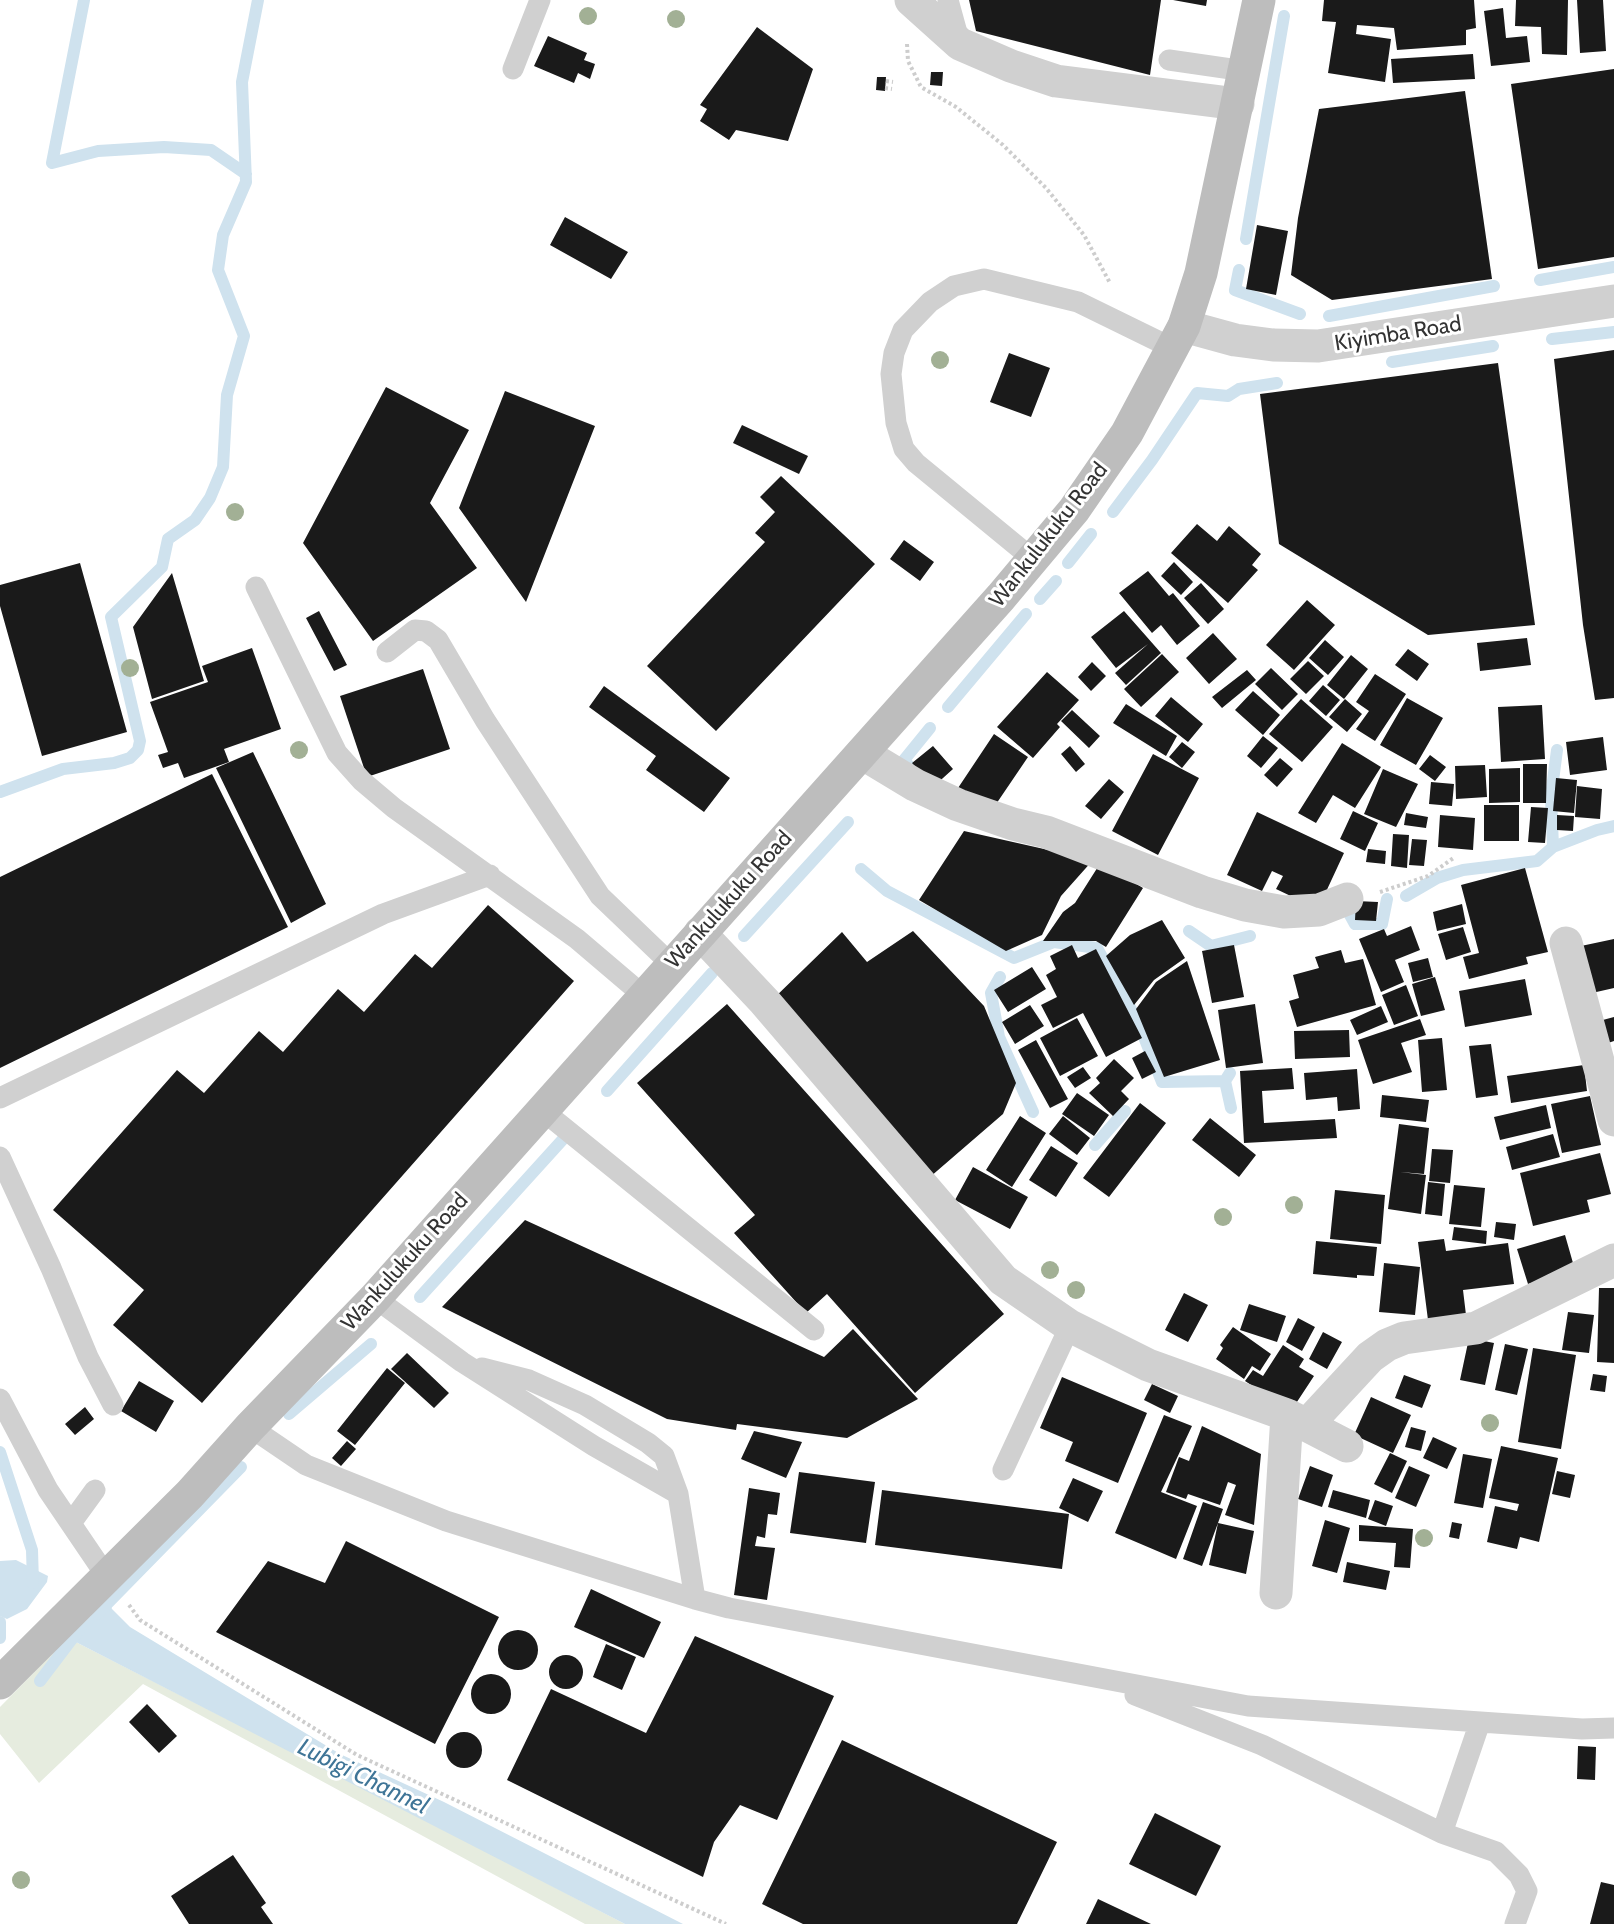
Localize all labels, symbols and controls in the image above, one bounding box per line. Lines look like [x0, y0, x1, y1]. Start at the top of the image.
street label: Kiyimba Road [1333, 311, 1463, 357]
street label: Wankulukuku Road [984, 457, 1114, 613]
street label: Wankulukuku Road [660, 826, 798, 974]
street label: Wankulukuku Road [336, 1188, 474, 1336]
water label: Lubigi Channel [293, 1733, 433, 1821]

